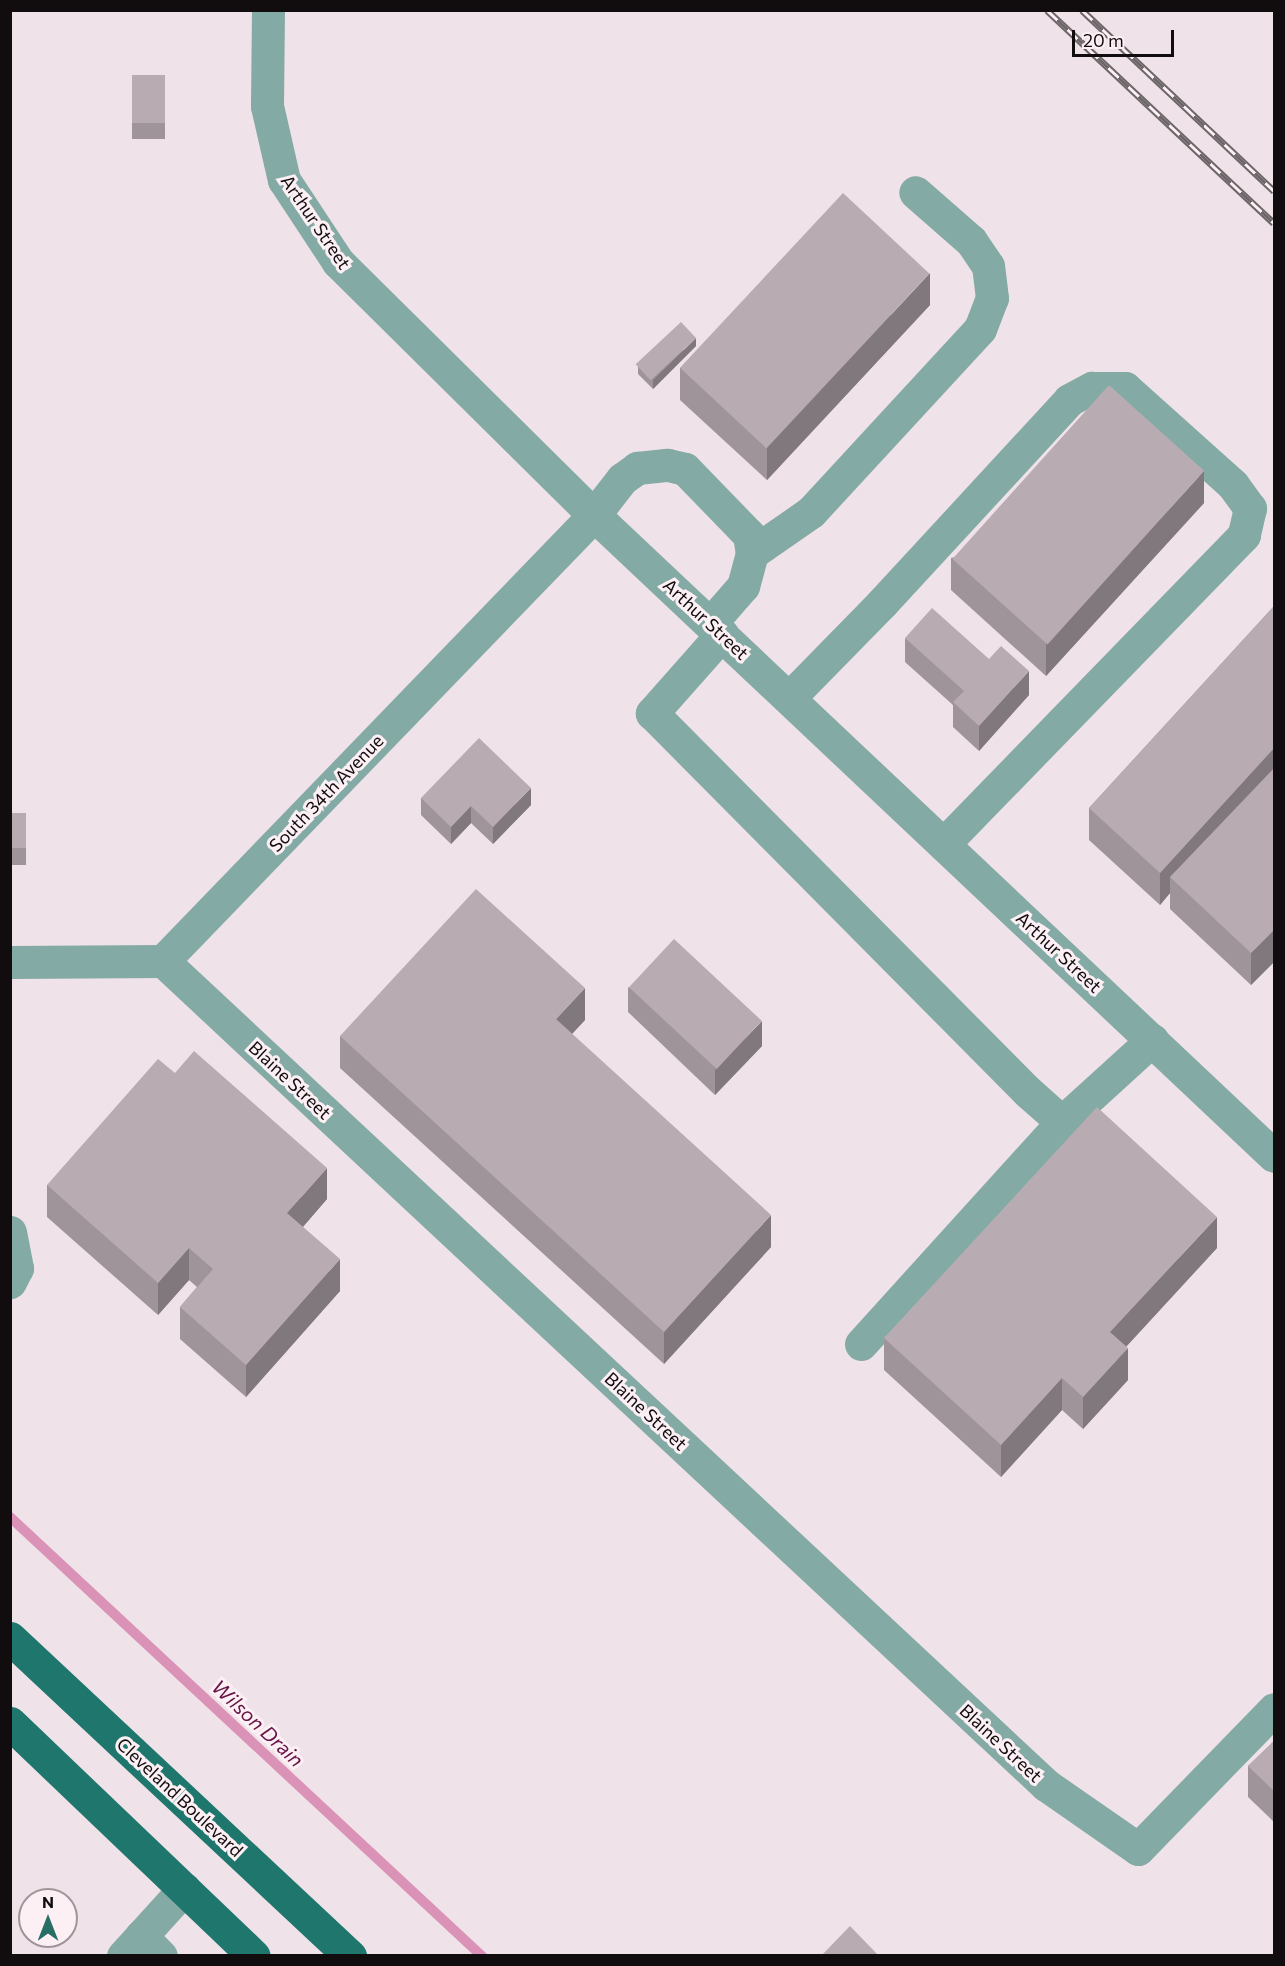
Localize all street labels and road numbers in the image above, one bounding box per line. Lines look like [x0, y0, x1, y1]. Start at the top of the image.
street label: Arthur Street [277, 171, 355, 273]
street label: Arthur Street [659, 574, 753, 664]
street label: South 34th Avenue [264, 730, 388, 856]
street label: Arthur Street [1012, 907, 1106, 997]
street label: Blaine Street [244, 1037, 336, 1123]
street label: Blaine Street [600, 1368, 692, 1454]
street label: Blaine Street [955, 1700, 1047, 1786]
street label: Cleveland Boulevard [112, 1733, 248, 1861]

